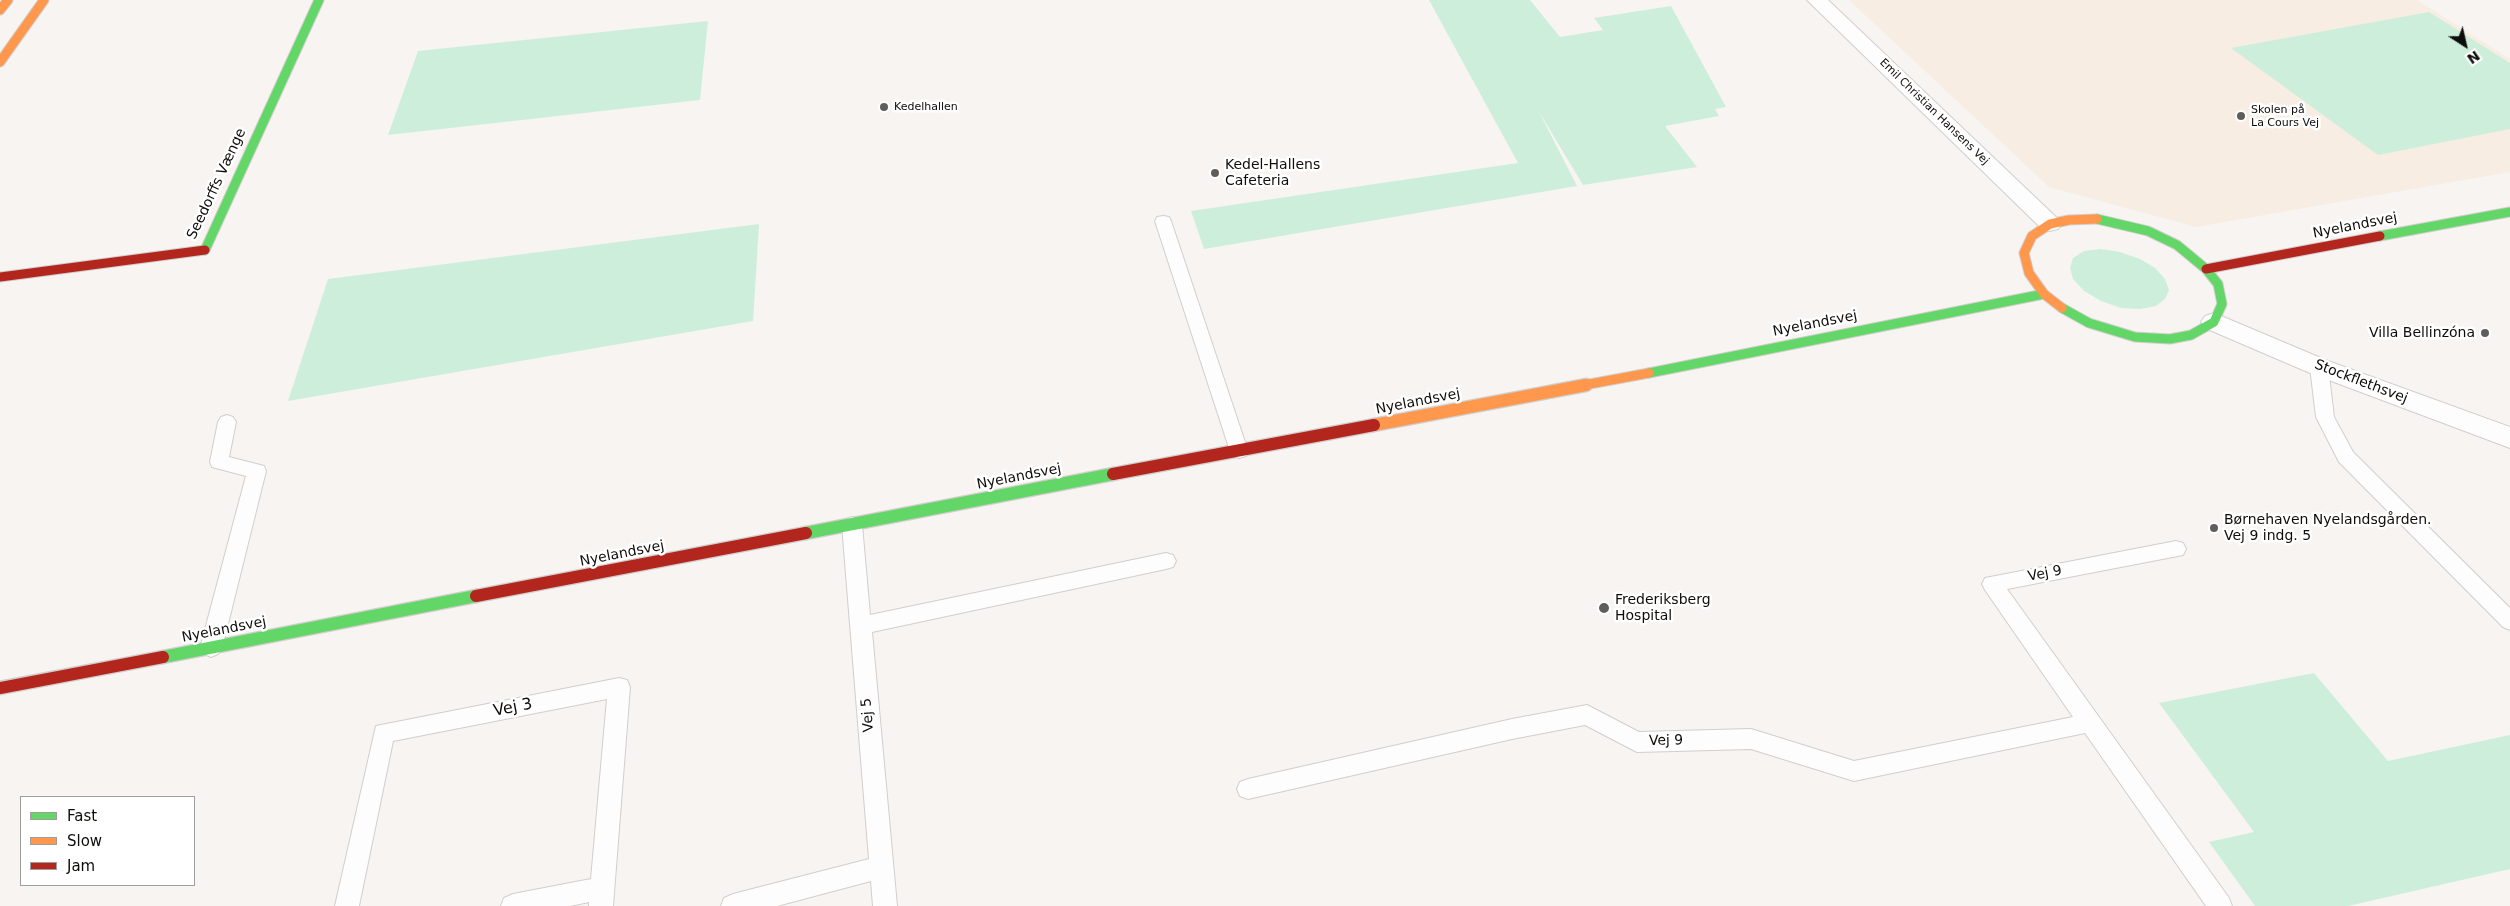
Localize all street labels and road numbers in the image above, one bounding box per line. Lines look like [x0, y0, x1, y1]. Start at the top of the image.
street label: Emil Christian Hansens Vej [1877, 56, 1991, 168]
street label: Seedorffs Vænge [184, 126, 250, 242]
street label: Nyelandsvej [2311, 210, 2399, 242]
street label: Nyelandsvej [1771, 308, 1859, 340]
street label: Stockflethsvej [2312, 356, 2410, 408]
street label: Nyelandsvej [1374, 386, 1462, 418]
street label: Nyelandsvej [975, 461, 1063, 493]
street label: Nyelandsvej [578, 538, 666, 570]
street label: Vej 9 [2027, 562, 2063, 586]
street label: Nyelandsvej [180, 614, 268, 646]
street label: Vej 3 [492, 695, 534, 721]
street label: Vej 5 [858, 697, 878, 733]
street label: Vej 9 [1649, 732, 1683, 750]

